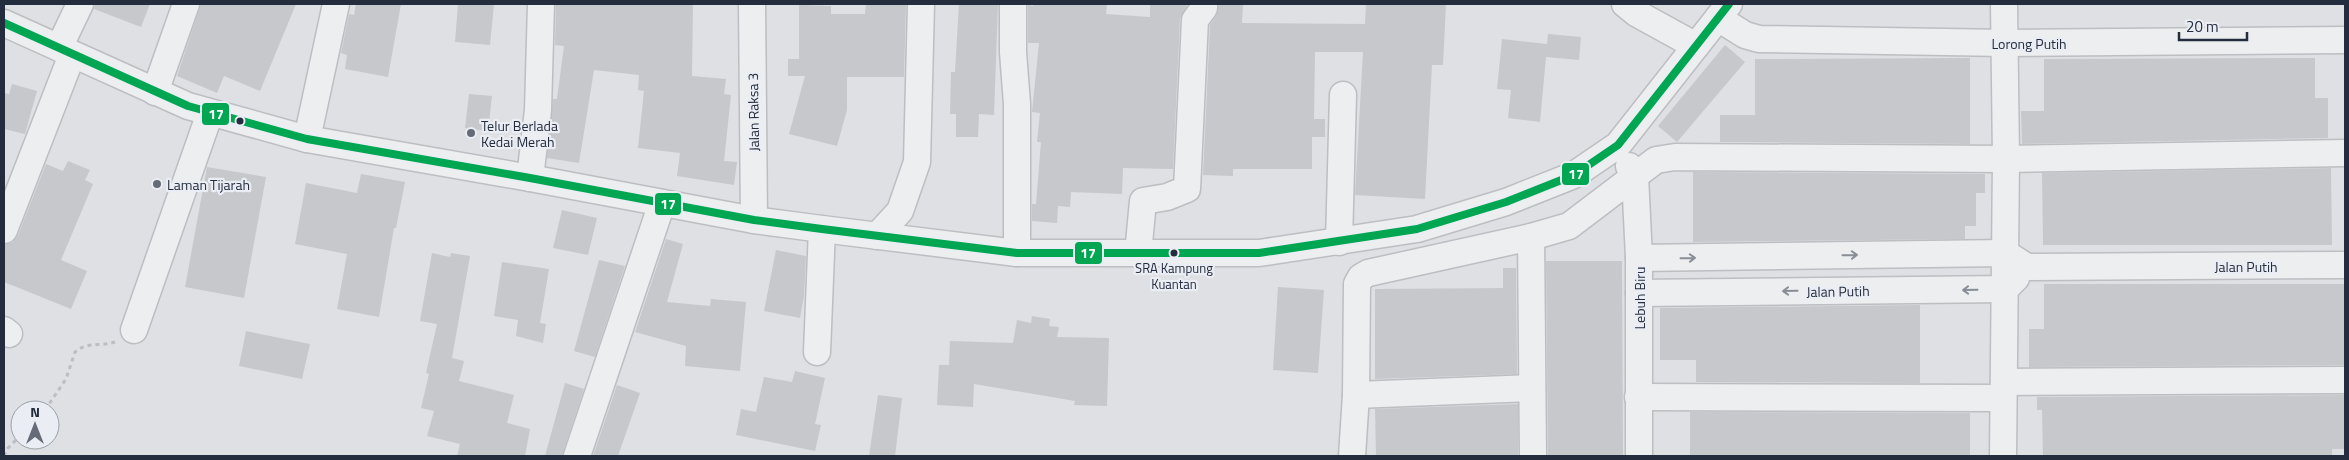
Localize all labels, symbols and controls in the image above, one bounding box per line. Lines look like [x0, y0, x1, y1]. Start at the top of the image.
scale bar [2179, 10, 2246, 42]
text: 20 m [2186, 15, 2219, 38]
street label: Lorong Putih [1991, 33, 2067, 54]
street label: Jalan Raksa 3 [742, 72, 764, 152]
line badge: 17 [201, 102, 230, 126]
text: 17 [208, 103, 224, 124]
place label: Telur Berlada Kedai Merah [481, 115, 558, 152]
unlabelled marker [235, 116, 245, 126]
marker: Telur Berlada Kedai Merah [465, 127, 477, 139]
line badge: 17 [1561, 162, 1590, 186]
text: 17 [1568, 163, 1584, 184]
place label: Laman Tijarah [167, 174, 250, 195]
marker: Laman Tijarah [151, 178, 163, 190]
line badge: 17 [654, 192, 682, 216]
text: 17 [660, 193, 676, 214]
line badge: 17 [1074, 241, 1103, 265]
text: 17 [1080, 242, 1096, 263]
marker: SRA Kampung Kuantan [1169, 248, 1179, 258]
one-way arrow [1842, 250, 1858, 260]
one-way arrow [1680, 253, 1696, 262]
street label: Jalan Putih [2214, 256, 2278, 277]
place label: SRA Kampung Kuantan [1135, 258, 1213, 294]
street label: Lebuh Biru [1629, 266, 1650, 330]
street label: Jalan Putih [1806, 280, 1870, 302]
one-way arrow [1962, 285, 1978, 295]
one-way arrow [1782, 287, 1798, 296]
north arrow [10, 400, 60, 450]
text: N [30, 401, 40, 422]

